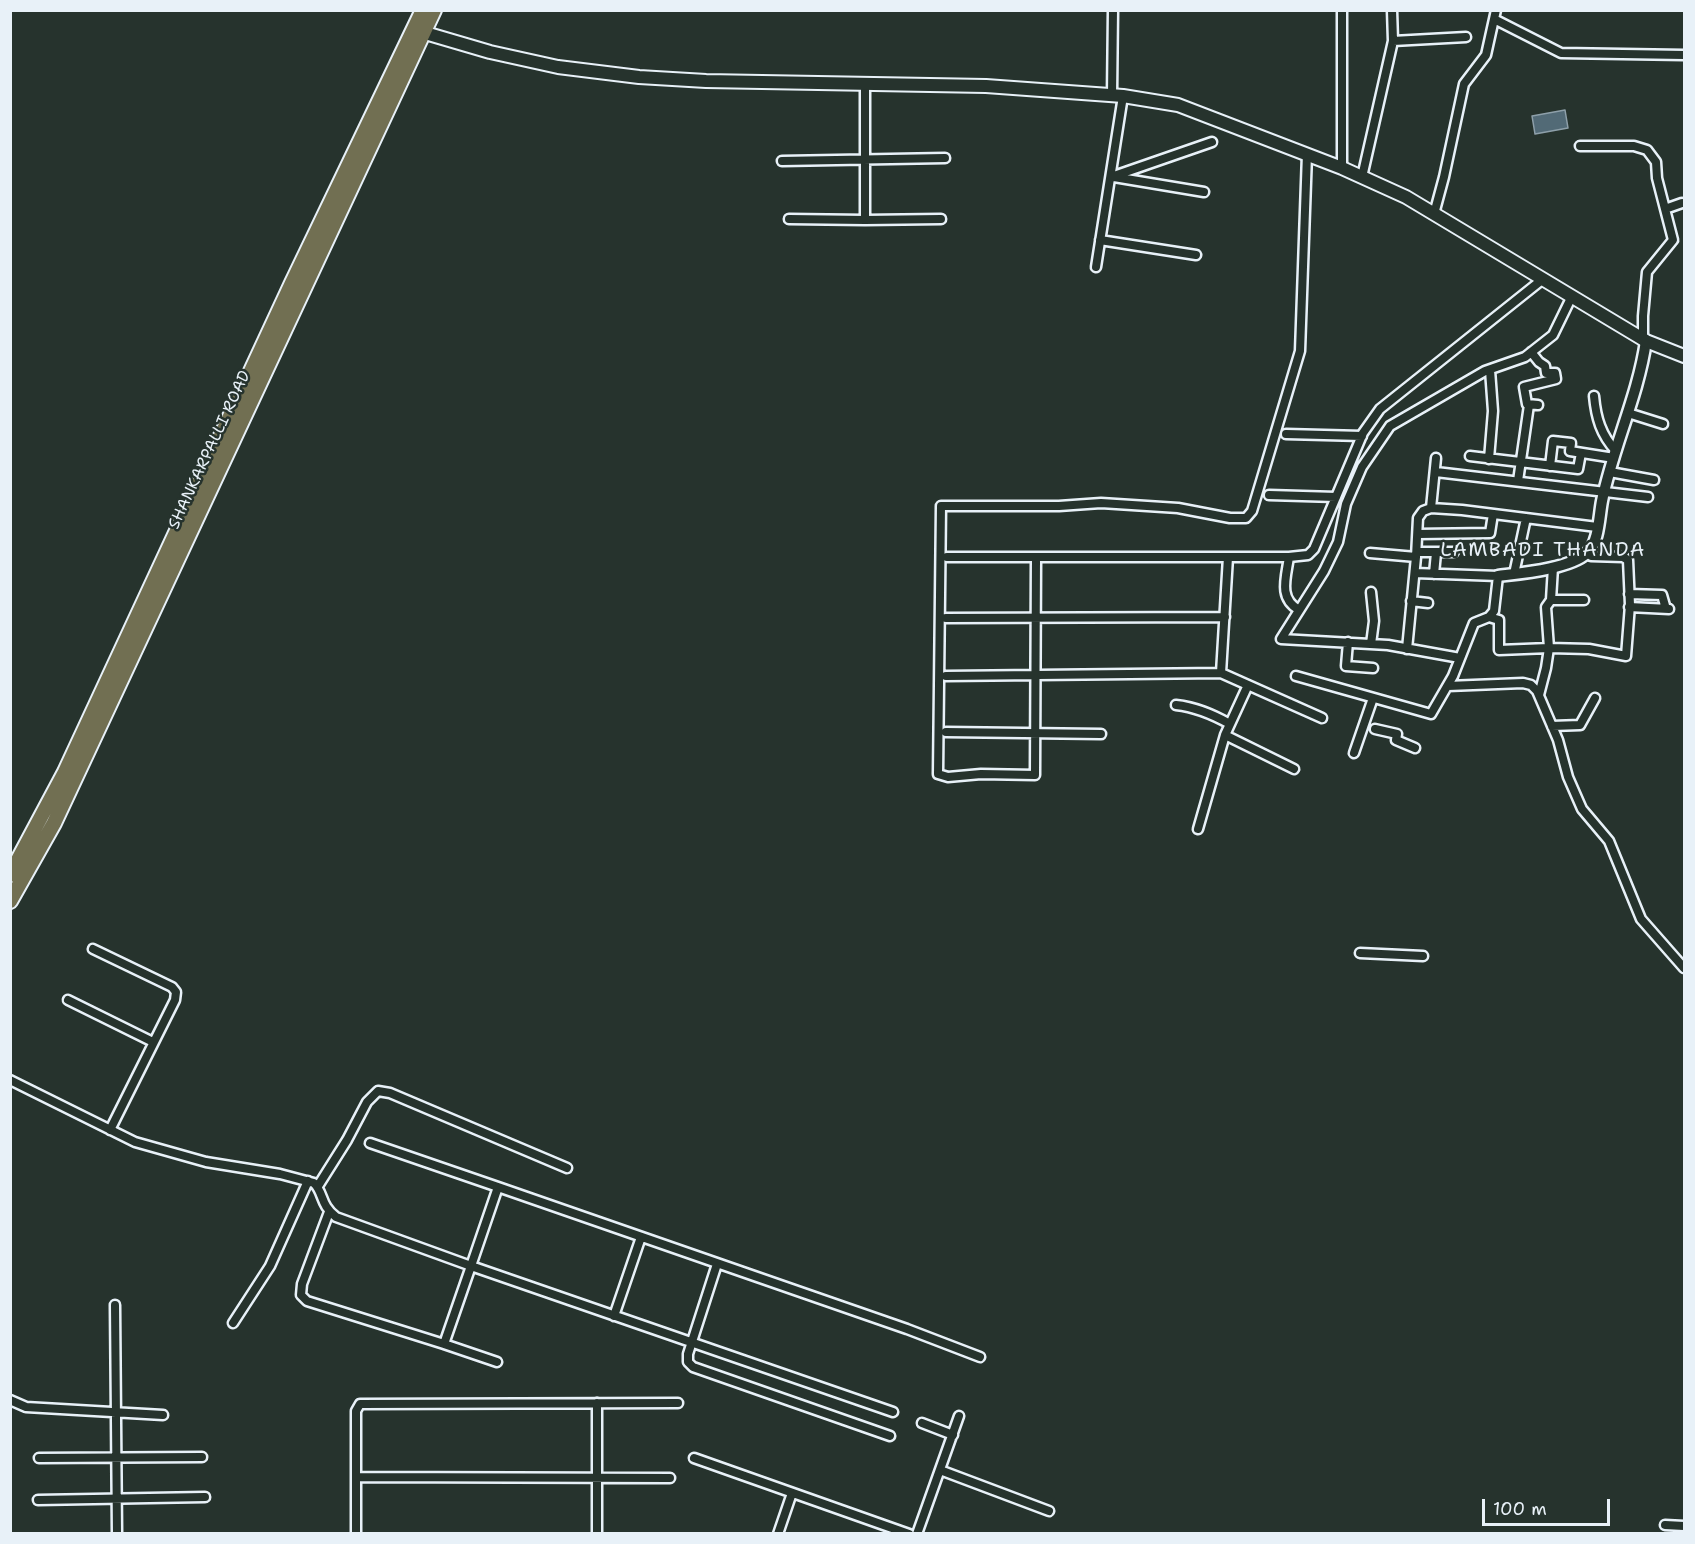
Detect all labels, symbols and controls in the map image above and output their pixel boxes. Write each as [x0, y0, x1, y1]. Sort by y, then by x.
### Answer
street label: SHANKARPALLI ROAD [165, 368, 255, 532]
district label: LAMBADI THANDA [1440, 539, 1646, 563]
scale bar [1485, 1487, 1612, 1525]
text: 100 m [1493, 1497, 1547, 1521]

